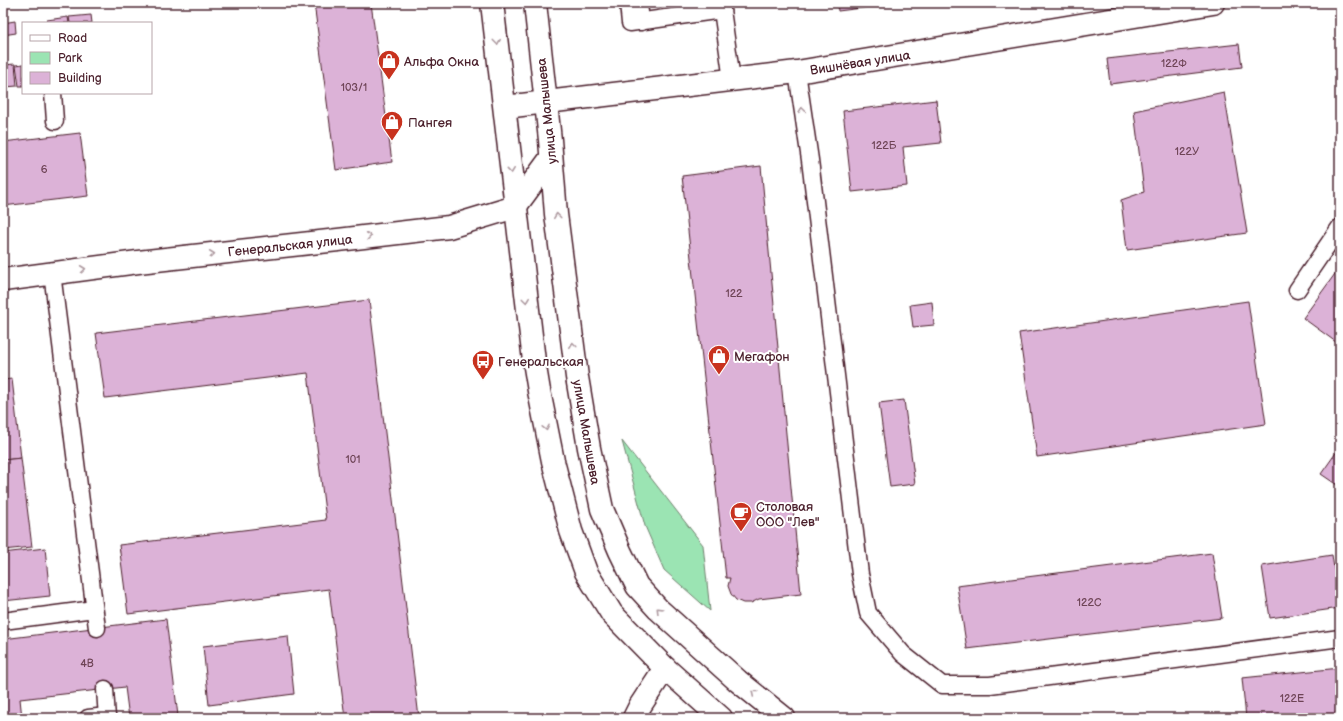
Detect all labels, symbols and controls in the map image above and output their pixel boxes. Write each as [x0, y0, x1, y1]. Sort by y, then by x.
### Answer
legend [22, 22, 152, 94]
text: Road [58, 31, 87, 46]
one-way arrow [493, 39, 502, 45]
street label: Вишнёвая улица [809, 47, 912, 79]
shop icon: Альфа Окна [376, 48, 402, 81]
text: Park [58, 51, 82, 66]
place label: Альфа Окна [403, 54, 479, 70]
street label: улица Малышева [533, 57, 561, 165]
house number: 122Ф [1161, 57, 1187, 70]
text: Building [58, 71, 102, 86]
house number: 103/1 [341, 81, 367, 94]
one-way arrow [798, 107, 807, 113]
shop icon: Пангея [379, 109, 405, 142]
place label: Пангея [408, 115, 452, 131]
house number: 122Б [872, 139, 897, 152]
house number: 122У [1175, 145, 1199, 158]
house number: 6 [41, 163, 48, 176]
one-way arrow [507, 168, 516, 174]
one-way arrow [552, 213, 561, 219]
street label: Генеральская улица [227, 231, 354, 261]
one-way arrow [366, 232, 372, 241]
one-way arrow [209, 250, 215, 259]
one-way arrow [80, 265, 86, 274]
house number: 122 [725, 287, 743, 300]
one-way arrow [521, 297, 530, 303]
one-way arrow [569, 342, 578, 348]
shop icon: Мегафон [706, 343, 732, 376]
bus stop icon: Генеральская [470, 348, 496, 381]
place label: Мегафон [734, 349, 790, 365]
place label: Генеральская [498, 354, 584, 370]
street label: улица Малышева [569, 378, 603, 486]
one-way arrow [542, 425, 550, 432]
house number: 101 [346, 453, 360, 466]
place label: Столовая ООО "Лев" [756, 499, 820, 530]
cafe icon: Столовая ООО "Лев" [728, 500, 754, 533]
house number: 122С [1077, 596, 1102, 609]
one-way arrow [656, 607, 664, 615]
house number: 4В [80, 657, 94, 670]
one-way arrow [752, 691, 759, 698]
house number: 122Е [1280, 692, 1304, 705]

